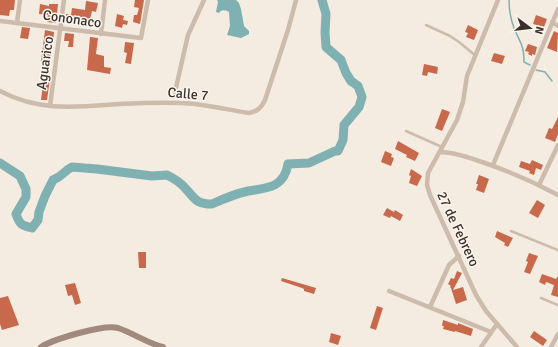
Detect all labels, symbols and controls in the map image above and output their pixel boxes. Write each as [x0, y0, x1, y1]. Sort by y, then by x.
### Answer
street label: Cononaco [42, 6, 102, 32]
north arrow [510, 8, 550, 48]
text: N [532, 25, 546, 36]
street label: Aguarico [33, 35, 57, 91]
street label: Calle 7 [167, 84, 209, 104]
street label: 27 de Febrero [433, 189, 483, 269]

